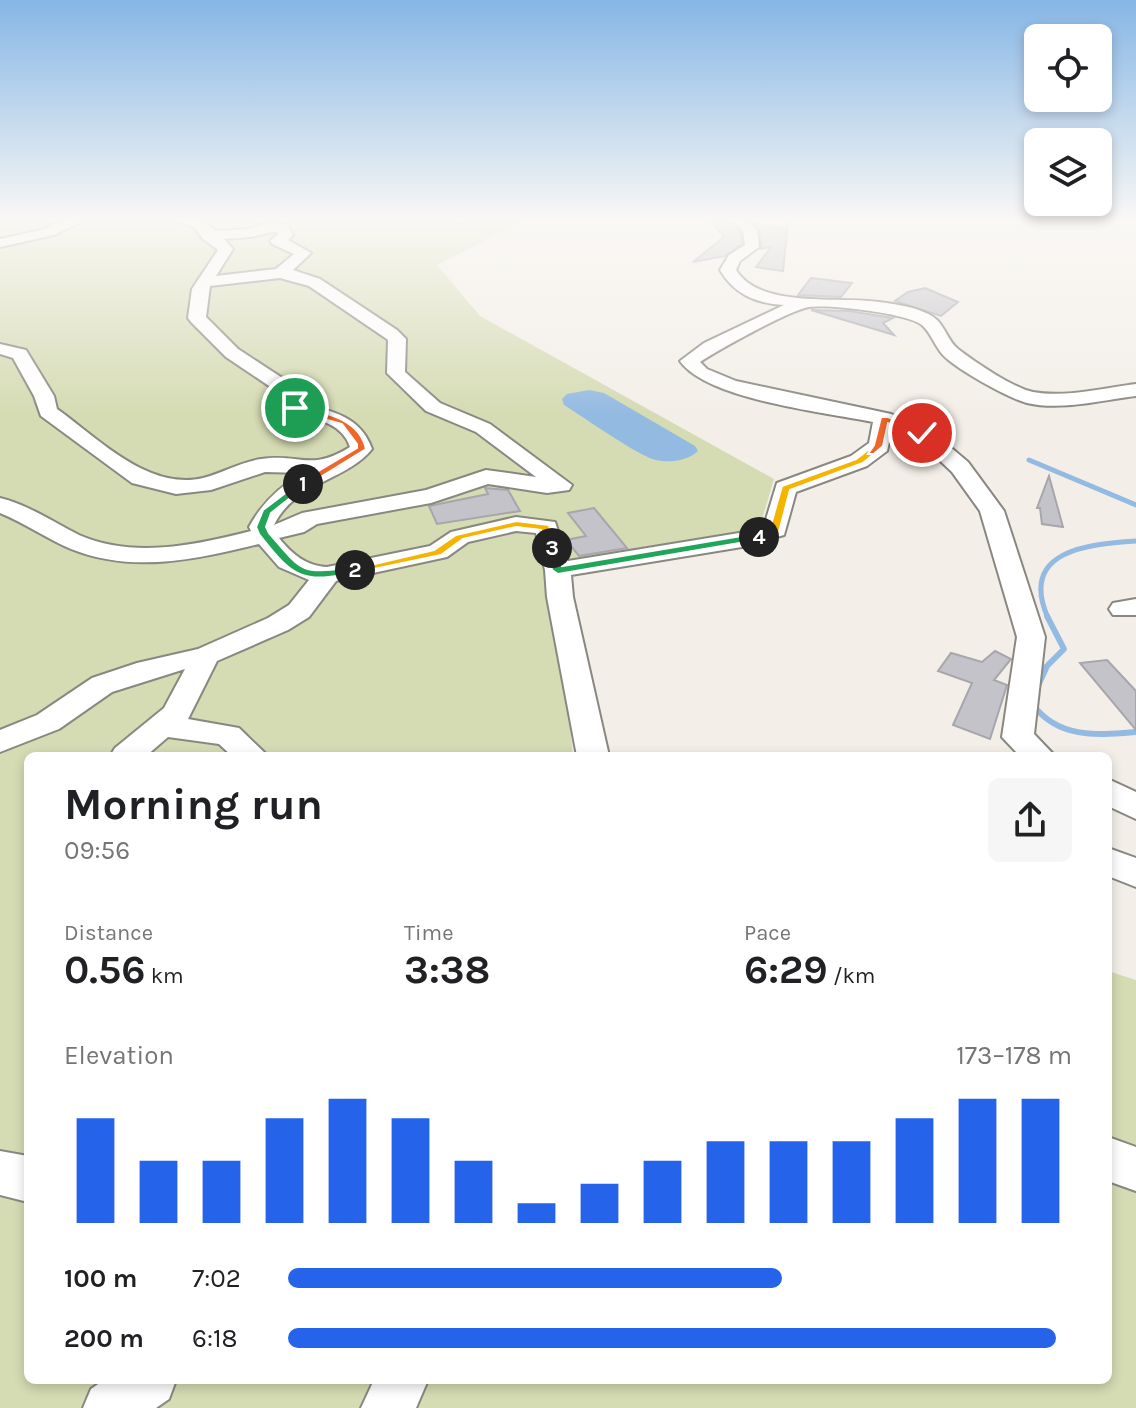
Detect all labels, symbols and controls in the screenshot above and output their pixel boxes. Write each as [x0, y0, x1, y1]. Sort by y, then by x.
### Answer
map controls [1024, 24, 1112, 216]
button: locate [1024, 24, 1112, 112]
button: layers [1024, 128, 1112, 216]
pin [261, 374, 329, 442]
icon: arrive [273, 386, 317, 430]
pin [888, 399, 956, 467]
icon: check [900, 411, 944, 455]
pin: 1 [283, 464, 323, 504]
text: 1 [299, 471, 307, 497]
pin: 4 [739, 517, 779, 557]
text: 4 [752, 524, 766, 550]
pin: 3 [532, 528, 572, 568]
text: 3 [545, 535, 559, 561]
pin: 2 [335, 550, 375, 590]
text: 2 [348, 557, 362, 583]
button: share [988, 778, 1072, 862]
text: Morning run [64, 779, 323, 830]
text: 09:56 [64, 835, 130, 866]
text: Distance [64, 920, 153, 946]
text: Time [404, 920, 453, 946]
text: Pace [744, 920, 791, 946]
text: 0.56 [64, 946, 145, 993]
text: 3:38 [404, 946, 490, 993]
text: 6:29 [744, 946, 828, 993]
text: km [145, 963, 184, 989]
text: /km [828, 963, 875, 989]
text: Elevation [64, 1040, 174, 1071]
text: 173–178 m [956, 1040, 1072, 1071]
text: 100 m [64, 1263, 137, 1294]
text: 7:02 [192, 1263, 241, 1294]
text: 200 m [64, 1323, 144, 1354]
text: 6:18 [192, 1323, 237, 1354]

